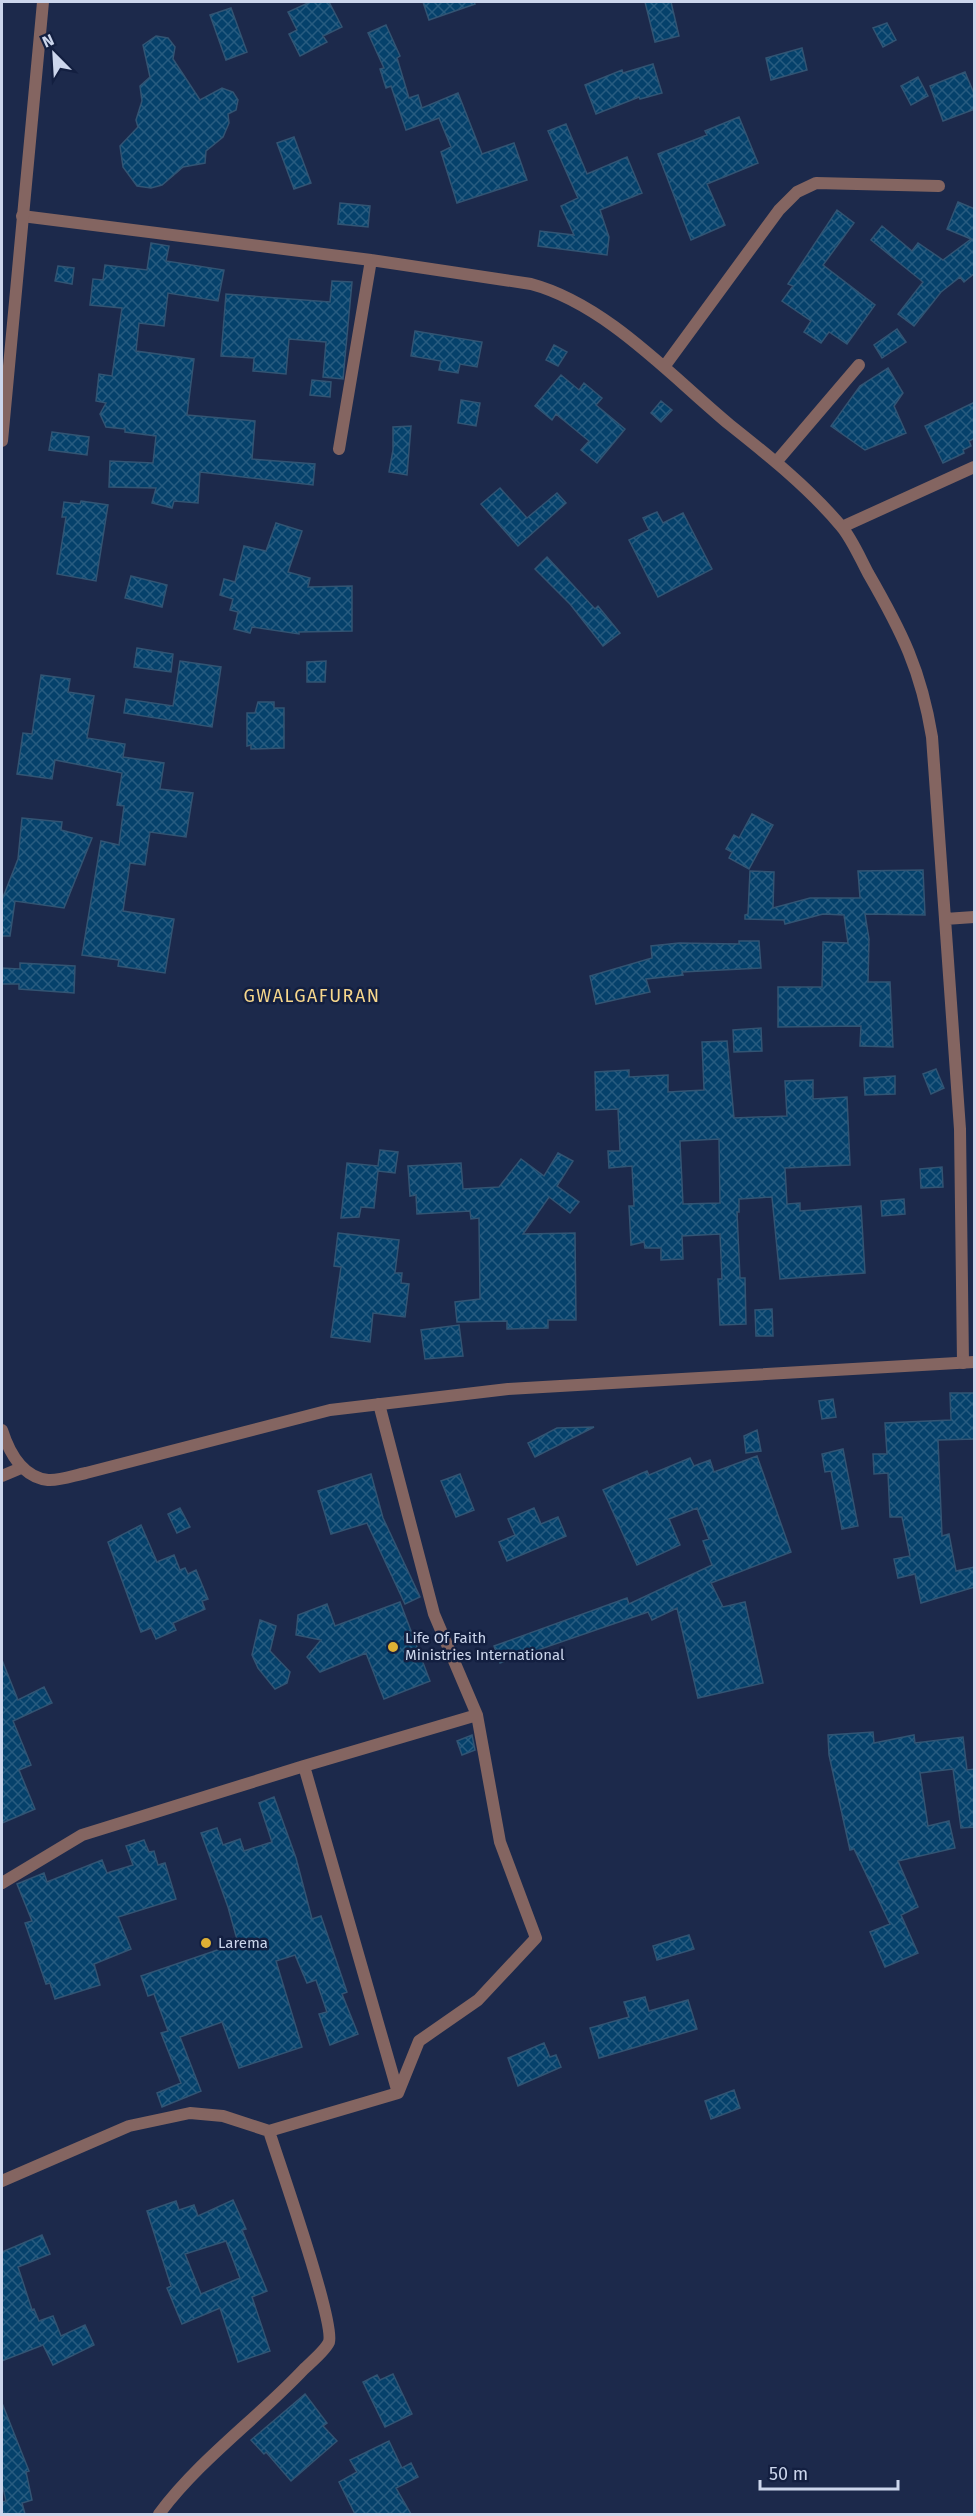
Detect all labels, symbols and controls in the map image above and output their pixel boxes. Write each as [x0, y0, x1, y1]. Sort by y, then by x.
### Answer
north arrow [24, 24, 84, 84]
text: N [39, 30, 57, 52]
district label: GWALGAFURAN [243, 985, 381, 1007]
place label: Life Of Faith Ministries International [405, 1629, 565, 1664]
marker: Life Of Faith Ministries International [386, 1640, 400, 1654]
place label: Larema [218, 1934, 268, 1952]
marker: Larema [199, 1936, 213, 1950]
scale bar [760, 2453, 898, 2491]
text: 50 m [769, 2463, 808, 2485]

